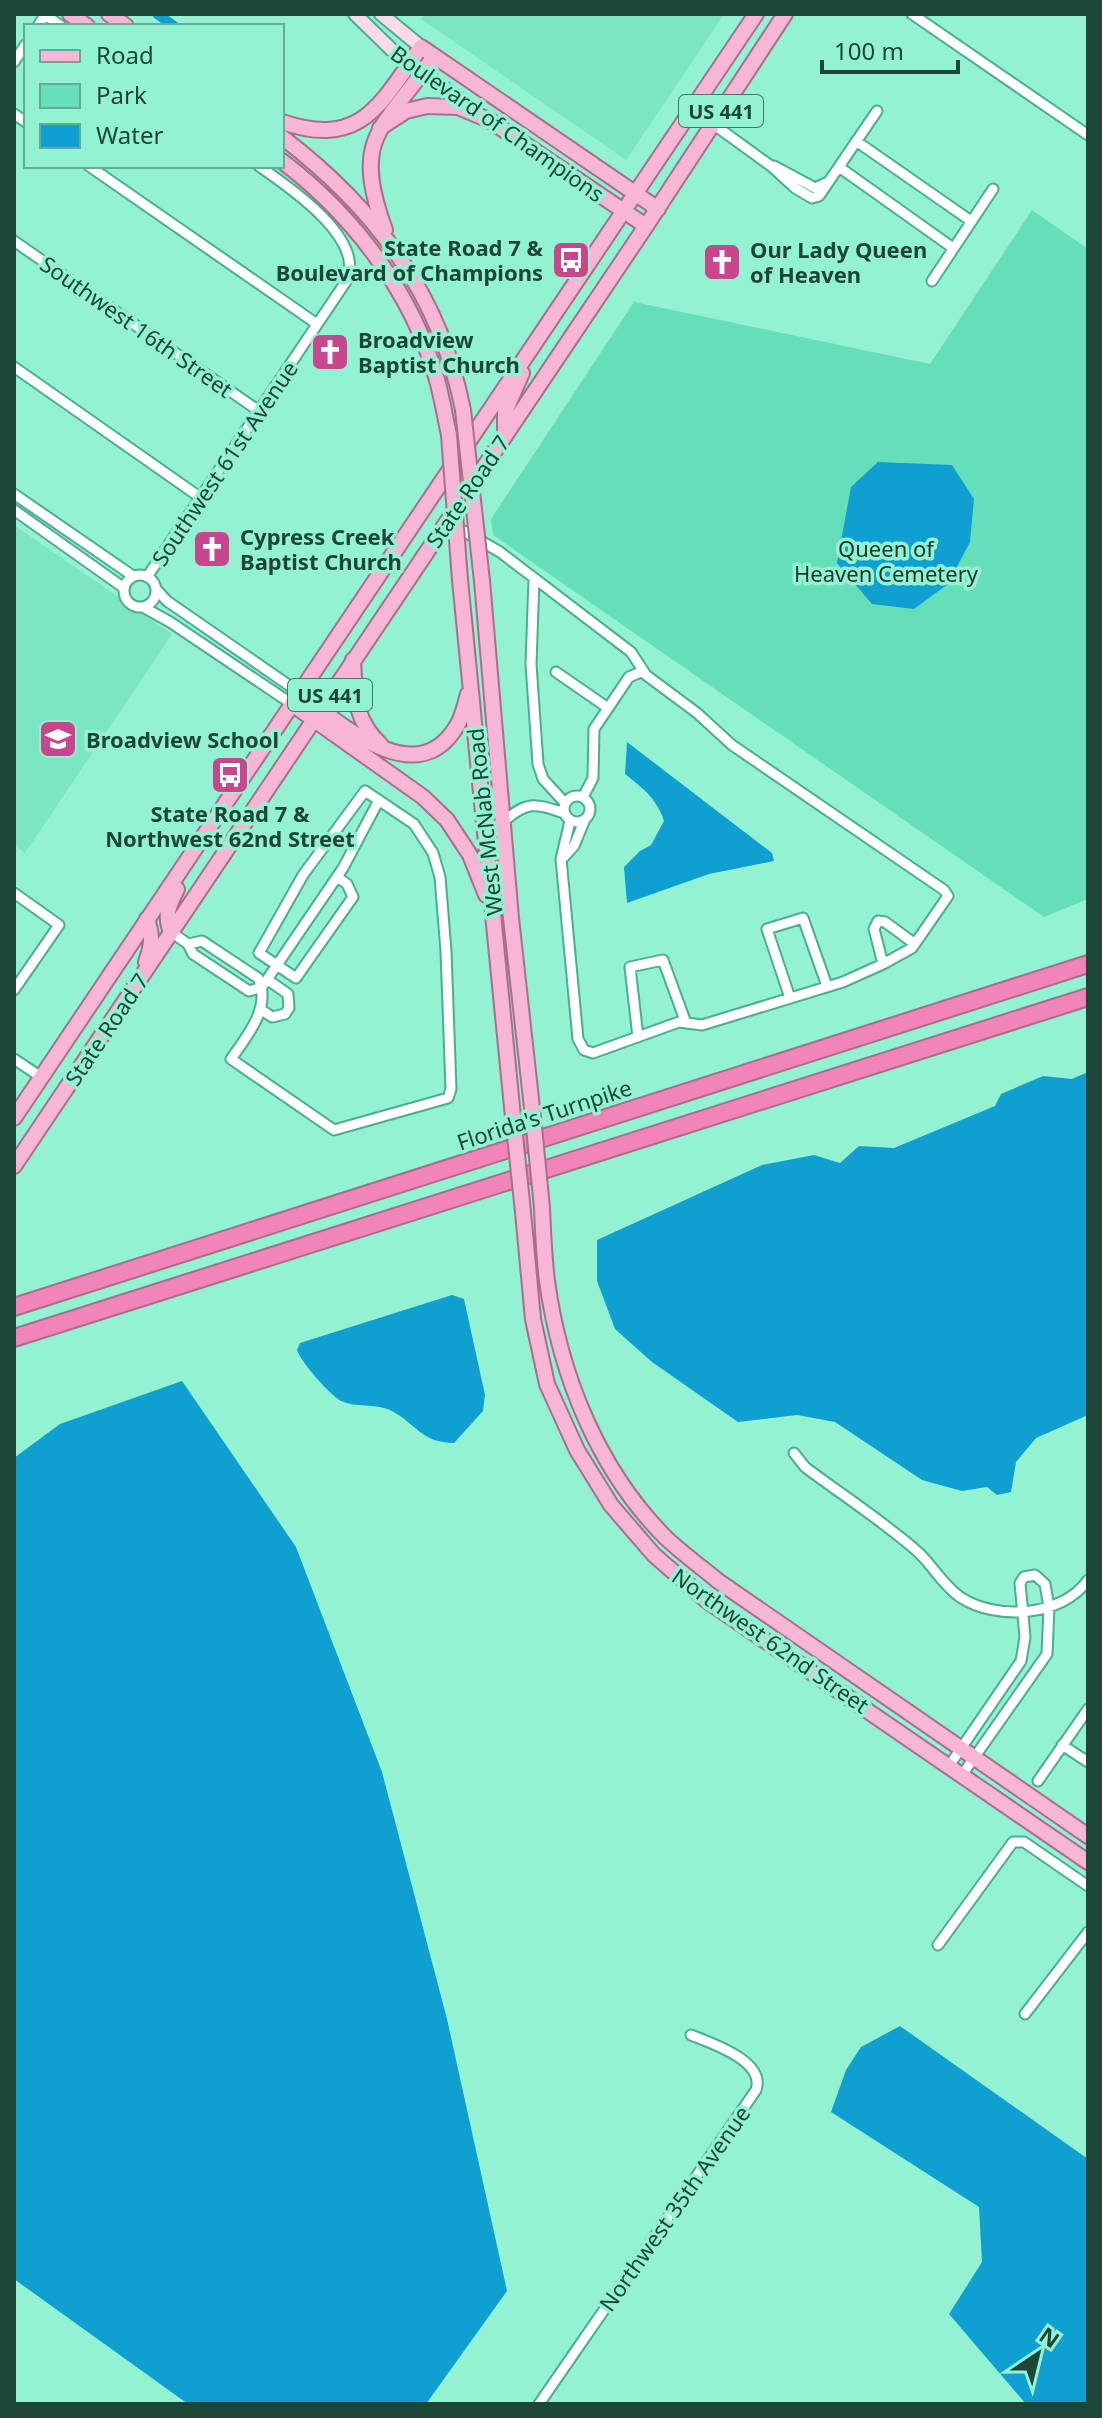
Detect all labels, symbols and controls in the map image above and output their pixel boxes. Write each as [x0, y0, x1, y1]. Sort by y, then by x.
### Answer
legend [24, 24, 284, 168]
scale bar [822, 24, 958, 74]
text: 100 m [834, 34, 904, 67]
text: Road [96, 38, 154, 71]
street label: Boulevard of Champions [385, 38, 611, 208]
text: Park [96, 78, 147, 111]
road number: US 441 [679, 95, 763, 127]
text: Water [96, 118, 164, 151]
place label: State Road 7 & Boulevard of Champions [276, 232, 543, 287]
place label: Our Lady Queen of Heaven [750, 234, 927, 289]
bus stop icon: State Road 7 & Boulevard of Champions [550, 239, 592, 281]
church icon: Our Lady Queen of Heaven [701, 241, 743, 283]
street label: Southwest 16th Street [35, 248, 239, 404]
place label: Broadview Baptist Church [358, 324, 520, 379]
church icon: Broadview Baptist Church [309, 331, 351, 373]
street label: Southwest 61st Avenue [144, 355, 304, 571]
street label: State Road 7 [418, 429, 516, 553]
place label: Cypress Creek Baptist Church [240, 521, 402, 576]
church icon: Cypress Creek Baptist Church [191, 528, 233, 570]
park label: Queen of Heaven Cemetery [794, 533, 979, 588]
road number: US 441 [288, 679, 372, 711]
school or university icon: Broadview School [37, 718, 79, 760]
place label: Broadview School [86, 724, 279, 754]
street label: West McNab Road [459, 727, 509, 917]
bus stop icon: State Road 7 & Northwest 62nd Street [209, 754, 251, 796]
place label: State Road 7 & Northwest 62nd Street [105, 798, 355, 853]
street label: State Road 7 [57, 967, 155, 1091]
street label: Florida's Turnpike [453, 1072, 635, 1156]
street label: Northwest 62nd Street [667, 1561, 875, 1719]
street label: Northwest 35th Avenue [592, 2099, 756, 2317]
north arrow [998, 2314, 1078, 2394]
text: N [1034, 2319, 1066, 2354]

